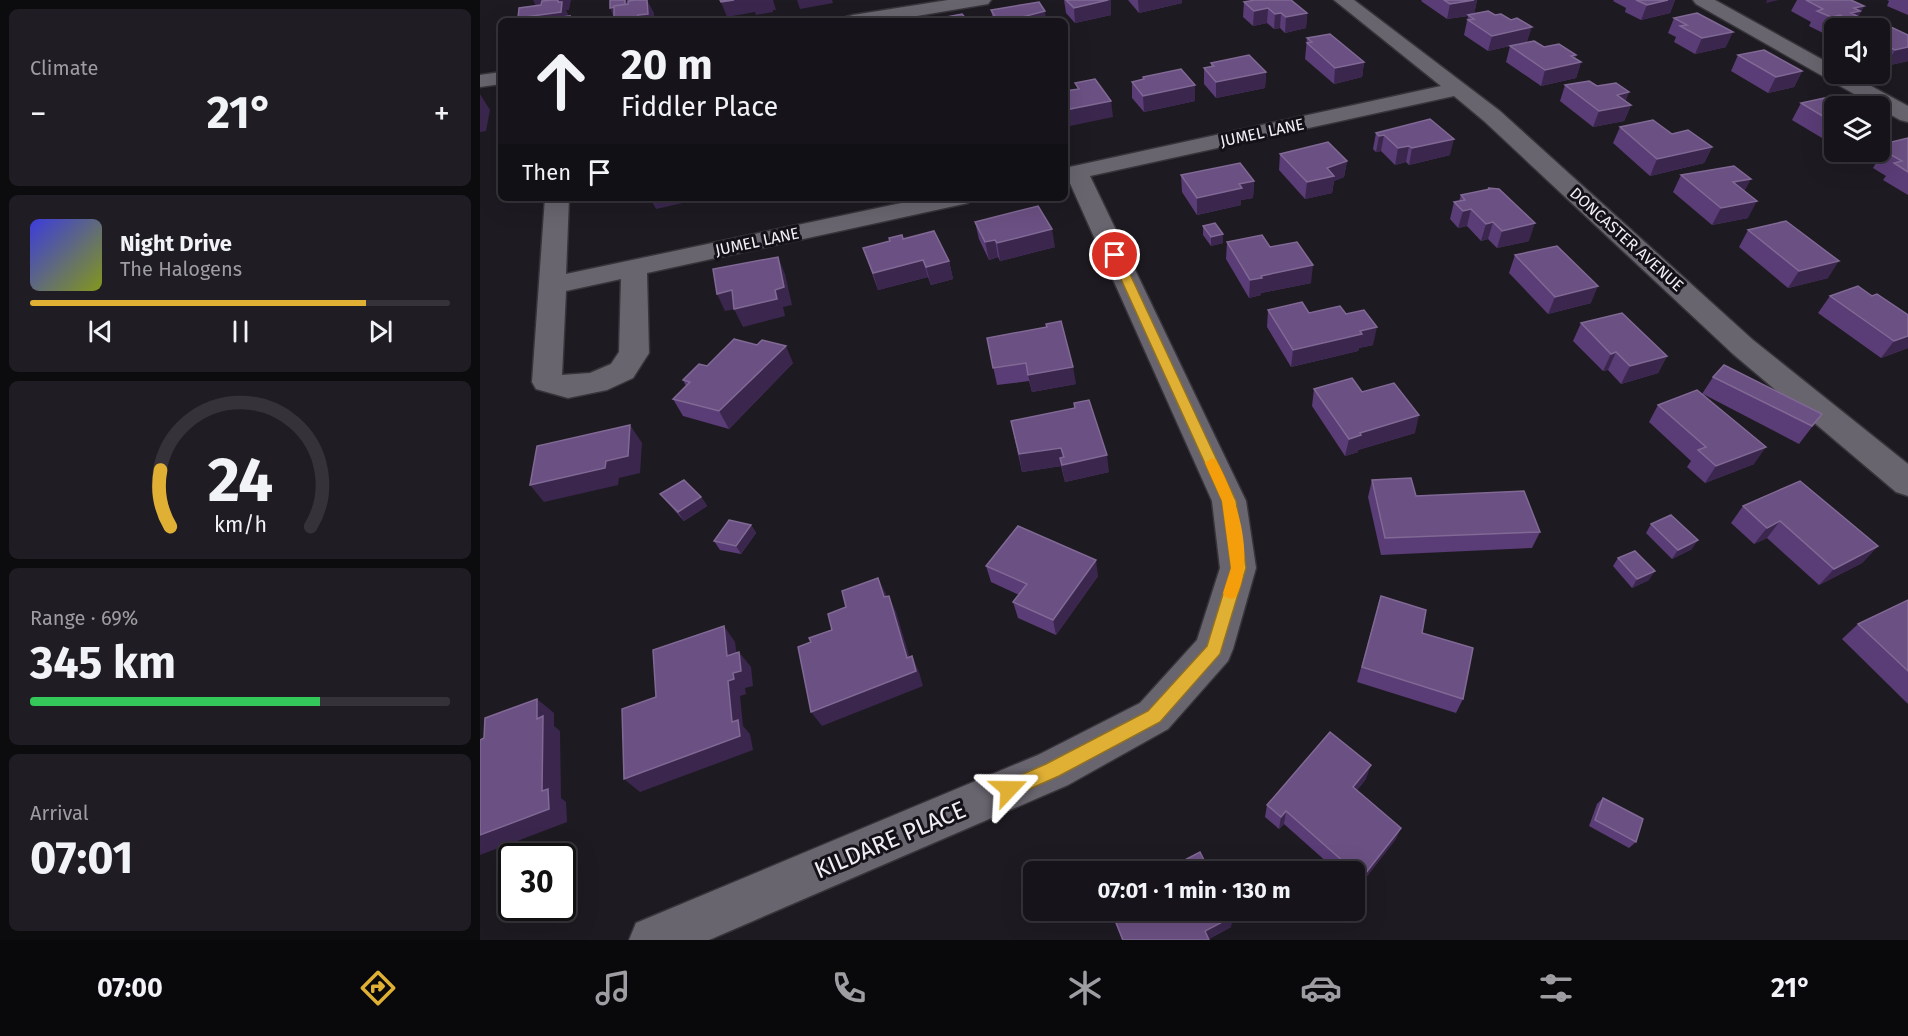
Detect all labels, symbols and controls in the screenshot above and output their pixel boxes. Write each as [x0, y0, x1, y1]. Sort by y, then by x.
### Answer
map controls [1824, 18, 1890, 162]
button: sound [1824, 18, 1890, 84]
text: 20 m [621, 40, 713, 90]
icon: ahead [522, 42, 600, 120]
text: Climate [30, 56, 98, 80]
text: 21° [207, 86, 273, 140]
text: Fiddler Place [621, 91, 778, 123]
text: − [30, 94, 47, 134]
text: + [434, 94, 450, 134]
button: layers [1824, 96, 1890, 162]
street label: JUMEL LANE [1218, 114, 1306, 151]
icon: arrive [583, 156, 616, 189]
text: Then [522, 159, 571, 186]
street label: DONCASTER AVENUE [1566, 183, 1687, 295]
street label: JUMEL LANE [713, 223, 801, 260]
pin [1089, 229, 1140, 280]
text: Night Drive [120, 230, 232, 257]
icon: arrive [1098, 238, 1131, 271]
text: The Halogens [120, 257, 242, 281]
icon: previous [84, 315, 117, 348]
icon: pause [224, 315, 257, 348]
icon: next [364, 315, 397, 348]
text: 24 [207, 443, 273, 518]
text: km/h [213, 512, 267, 538]
text: Range · 69% [30, 606, 138, 630]
text: 345 km [30, 636, 176, 690]
position arrow [977, 757, 1041, 821]
street label: KILDARE PLACE [810, 796, 970, 884]
text: Arrival [30, 801, 89, 825]
text: 07:01 [30, 831, 134, 885]
speed limit sign: 30 [498, 843, 576, 921]
text: 07:01 · 1 min · 130 m [1097, 877, 1291, 904]
icon: directions [357, 967, 399, 1009]
icon: music [592, 967, 634, 1009]
icon: phone [828, 967, 870, 1009]
icon: climate [1064, 967, 1106, 1009]
icon: car [1300, 967, 1342, 1009]
icon: filters [1535, 967, 1577, 1009]
text: 07:00 [97, 972, 163, 1004]
text: 21° [1771, 972, 1811, 1004]

